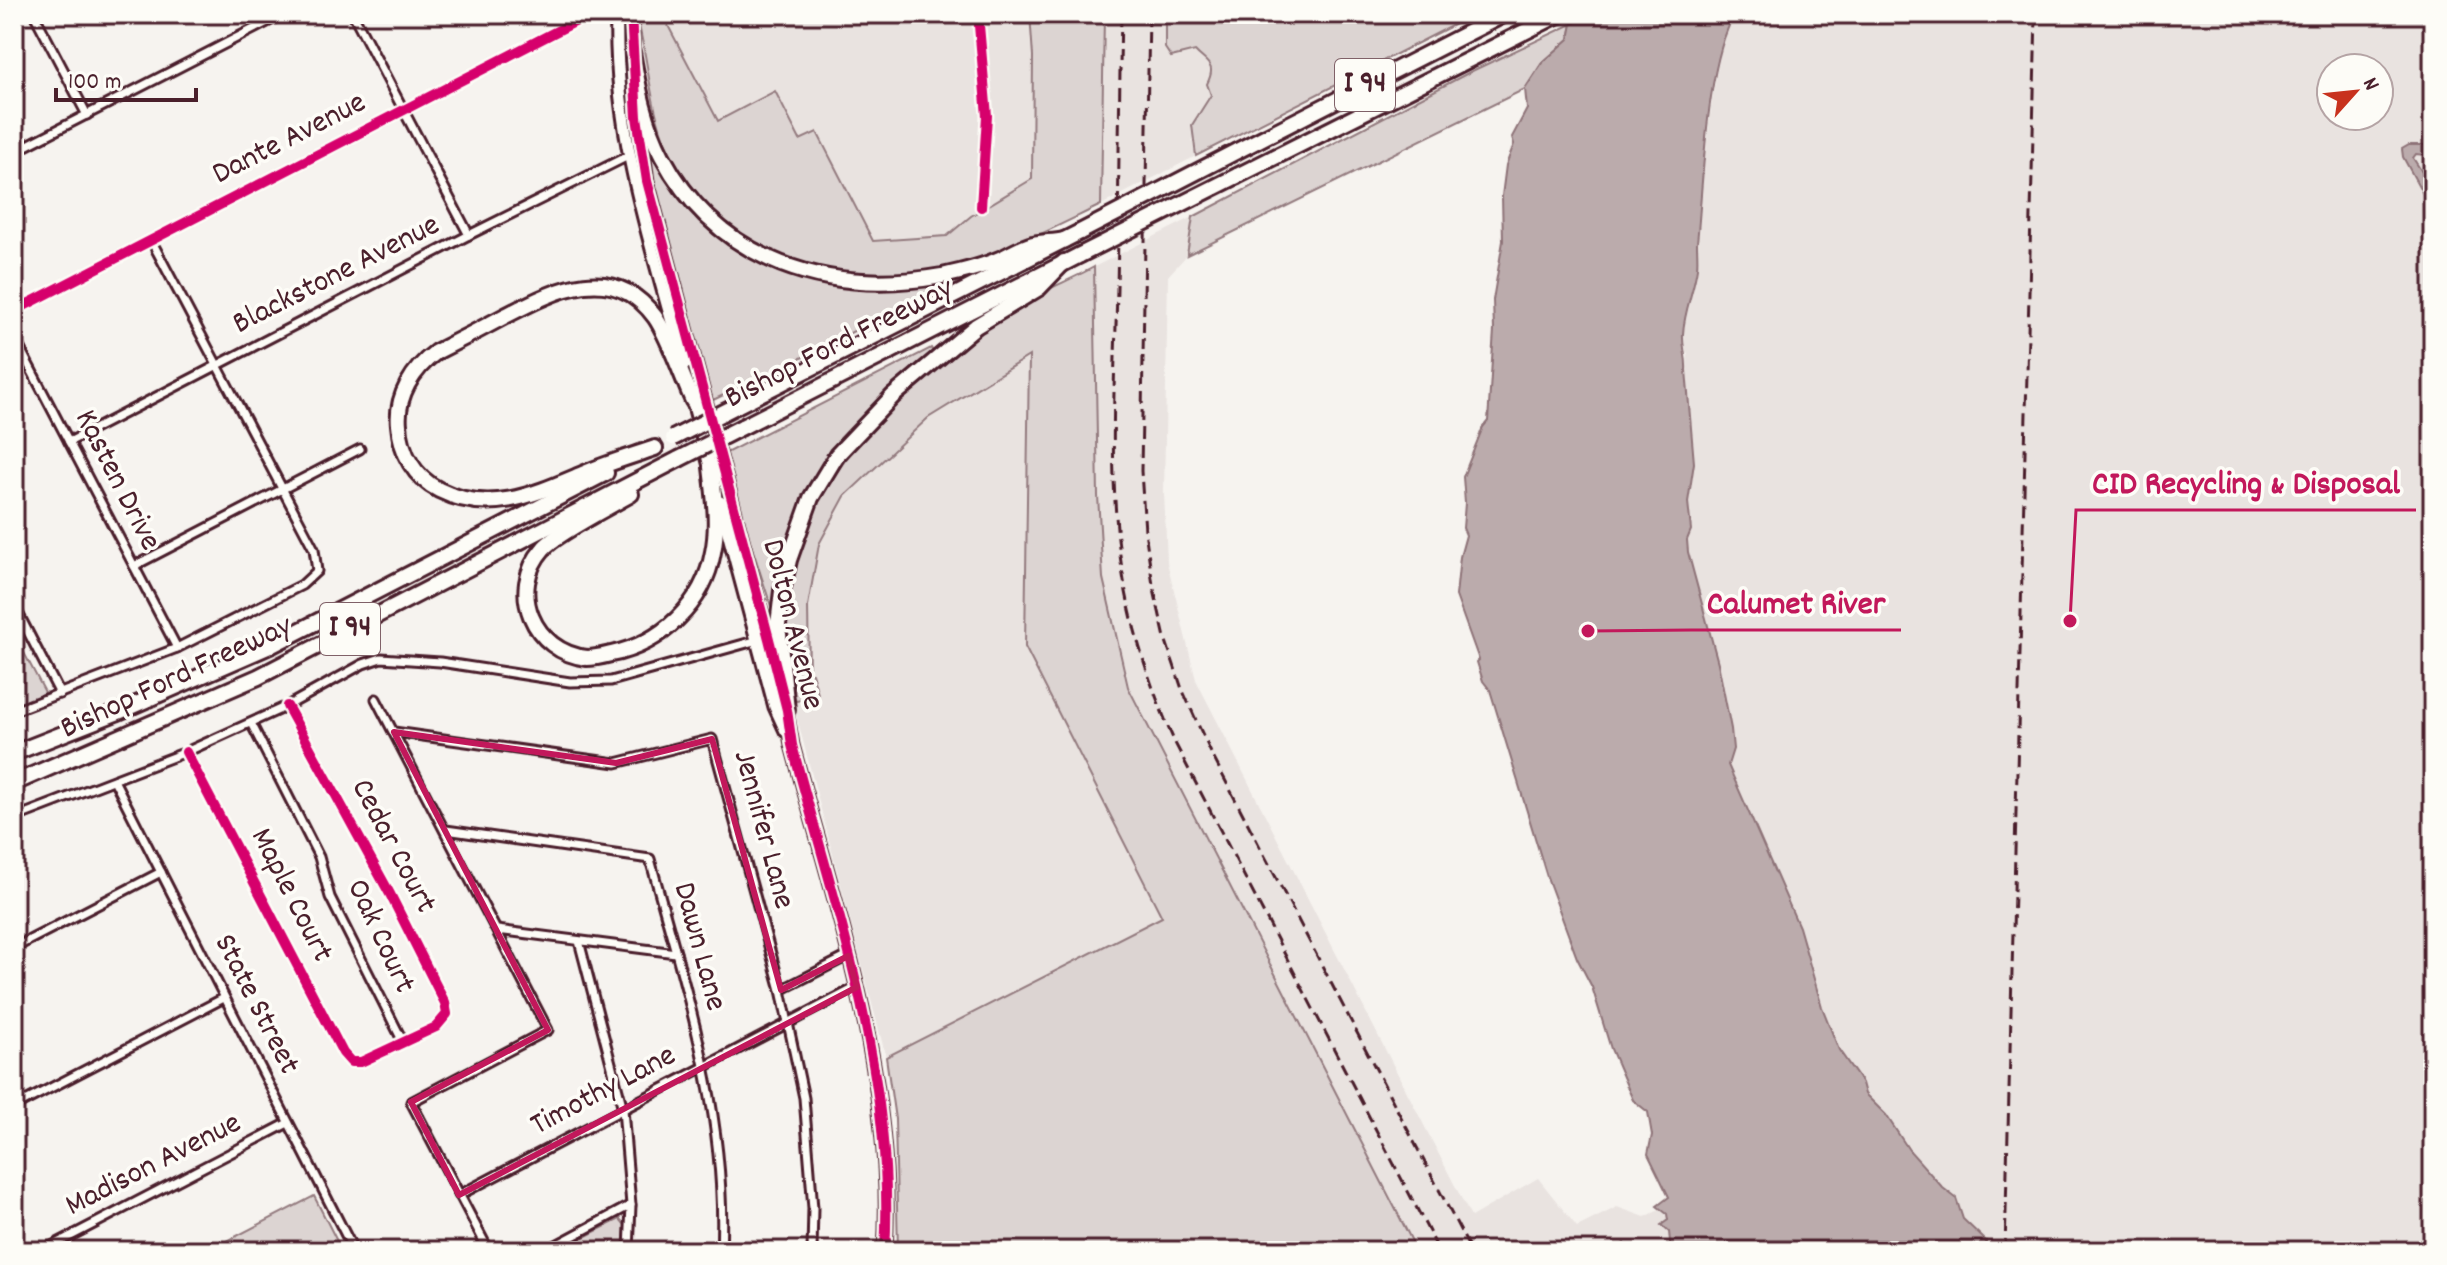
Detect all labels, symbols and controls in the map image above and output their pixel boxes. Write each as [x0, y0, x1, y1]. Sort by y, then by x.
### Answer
scale bar [56, 52, 196, 102]
north arrow [2315, 52, 2395, 132]
road number: I 94 [1335, 59, 1395, 111]
text: 100 m [68, 66, 121, 100]
text: N [2353, 73, 2386, 97]
street label: Dante Avenue [205, 82, 375, 198]
street label: Blackstone Avenue [225, 204, 449, 348]
street label: Bishop Ford Freeway [718, 267, 963, 422]
street label: Kasten Drive [61, 402, 171, 560]
callout: CID Recycling & Disposal [2076, 452, 2416, 510]
text: CID Recycling & Disposal [2092, 462, 2401, 511]
street label: Dolton Avenue [748, 535, 834, 715]
callout: Calumet River [1691, 572, 1901, 630]
text: Calumet River [1707, 582, 1886, 631]
road number: I 94 [320, 603, 380, 655]
street label: Bishop Ford Freeway [54, 605, 301, 753]
street label: Jennifer Lane [719, 745, 805, 915]
street label: Cedar Court [337, 771, 447, 923]
street label: Maple Court [237, 821, 344, 971]
street label: Oak Court [333, 872, 426, 1002]
street label: Dawn Lane [659, 878, 737, 1016]
street label: State Street [200, 927, 310, 1083]
street label: Timothy Lane [523, 1034, 685, 1150]
street label: Madison Avenue [58, 1102, 250, 1230]

